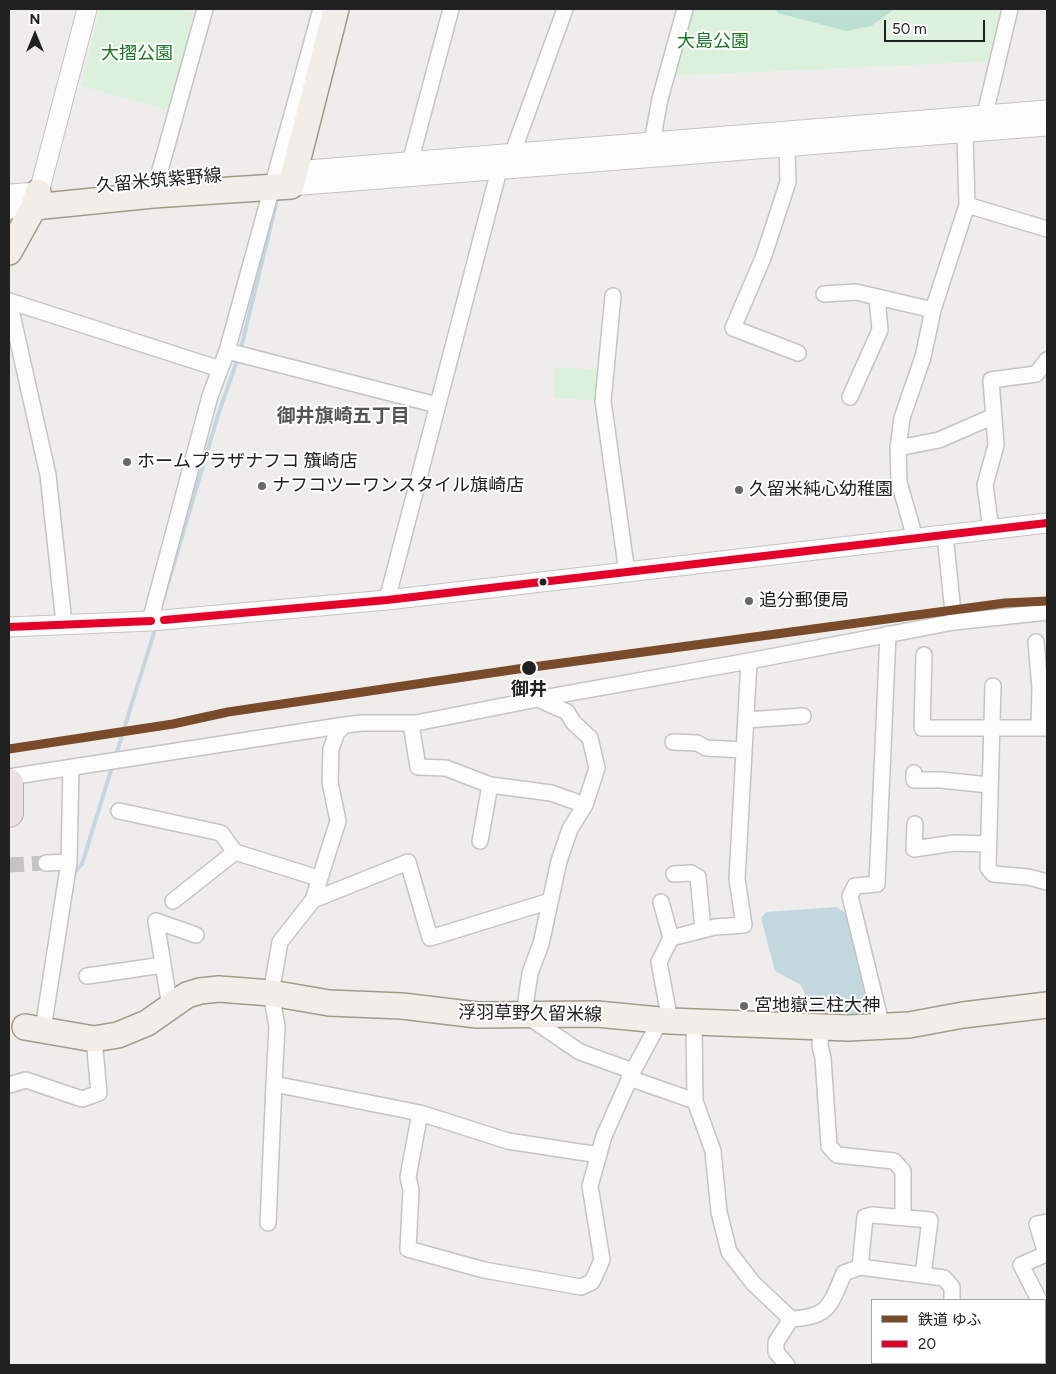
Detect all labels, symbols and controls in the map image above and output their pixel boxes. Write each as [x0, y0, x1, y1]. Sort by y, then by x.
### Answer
north arrow [10, 10, 60, 60]
scale bar [886, 10, 987, 42]
text: N [30, 11, 40, 28]
text: 50 m [892, 20, 927, 38]
park label: 大島公園 [677, 31, 749, 53]
park label: 大摺公園 [101, 43, 173, 65]
street label: 久留米筑紫野線 [95, 165, 223, 197]
district label: 御井旗崎五丁目 [277, 405, 409, 427]
place label: ホームプラザナフコ 籏崎店 [137, 451, 357, 473]
marker: ホームプラザナフコ 籏崎店 [121, 456, 133, 468]
place label: ナフコツーワンスタイル旗崎店 [272, 475, 524, 497]
place label: 久留米純心幼稚園 [749, 479, 893, 501]
marker: ナフコツーワンスタイル旗崎店 [256, 480, 268, 492]
marker: 久留米純心幼稚園 [733, 484, 745, 496]
unlabelled marker [538, 577, 548, 587]
place label: 追分郵便局 [759, 590, 849, 612]
marker: 追分郵便局 [743, 595, 755, 607]
marker: 御井 [520, 659, 538, 677]
place label: 御井 [511, 679, 547, 701]
place label: 宮地嶽三柱大神 [754, 995, 880, 1017]
marker: 宮地嶽三柱大神 [738, 1000, 750, 1012]
street label: 浮羽草野久留米線 [458, 1002, 602, 1026]
legend [871, 1299, 1046, 1364]
text: 鉄道 ゆふ [918, 1311, 981, 1329]
text: 20 [918, 1335, 936, 1353]

